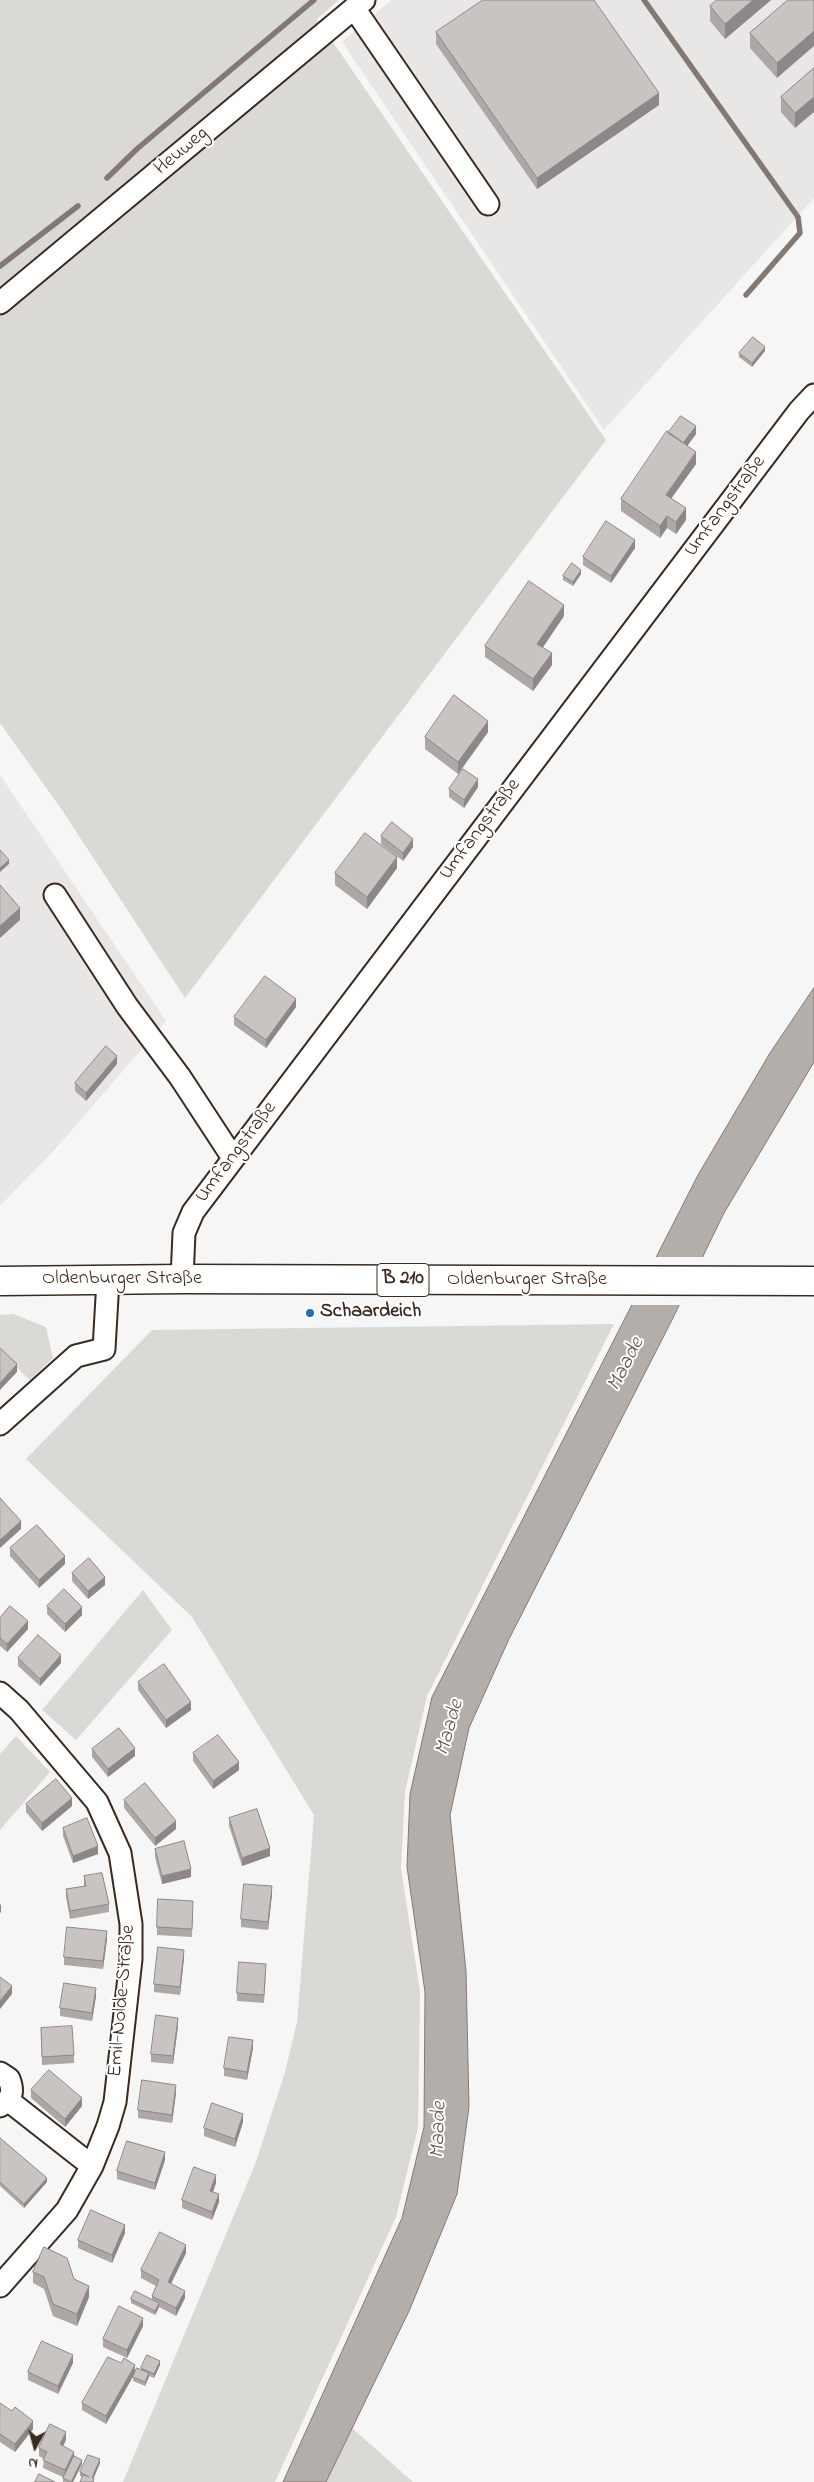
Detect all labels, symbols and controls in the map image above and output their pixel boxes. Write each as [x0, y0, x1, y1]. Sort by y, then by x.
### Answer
street label: Heuweg [150, 123, 214, 181]
street label: Umfangstraße [680, 452, 772, 562]
street label: Umfangstraße [435, 775, 527, 885]
street label: Umfangstraße [191, 1098, 283, 1208]
road number: B 210 [377, 1264, 429, 1296]
street label: Oldenburger Straße [42, 1268, 202, 1292]
street label: Oldenburger Straße [447, 1269, 607, 1293]
place label: Schaardeich [320, 1301, 421, 1325]
marker: Schaardeich [304, 1307, 316, 1319]
water label: Maade [603, 1334, 651, 1396]
water label: Maade [431, 1697, 471, 1759]
street label: Emil-Nolde-Straße [104, 1924, 142, 2078]
water label: Maade [426, 2101, 454, 2159]
north arrow [10, 2422, 60, 2472]
text: N [27, 2451, 39, 2473]

